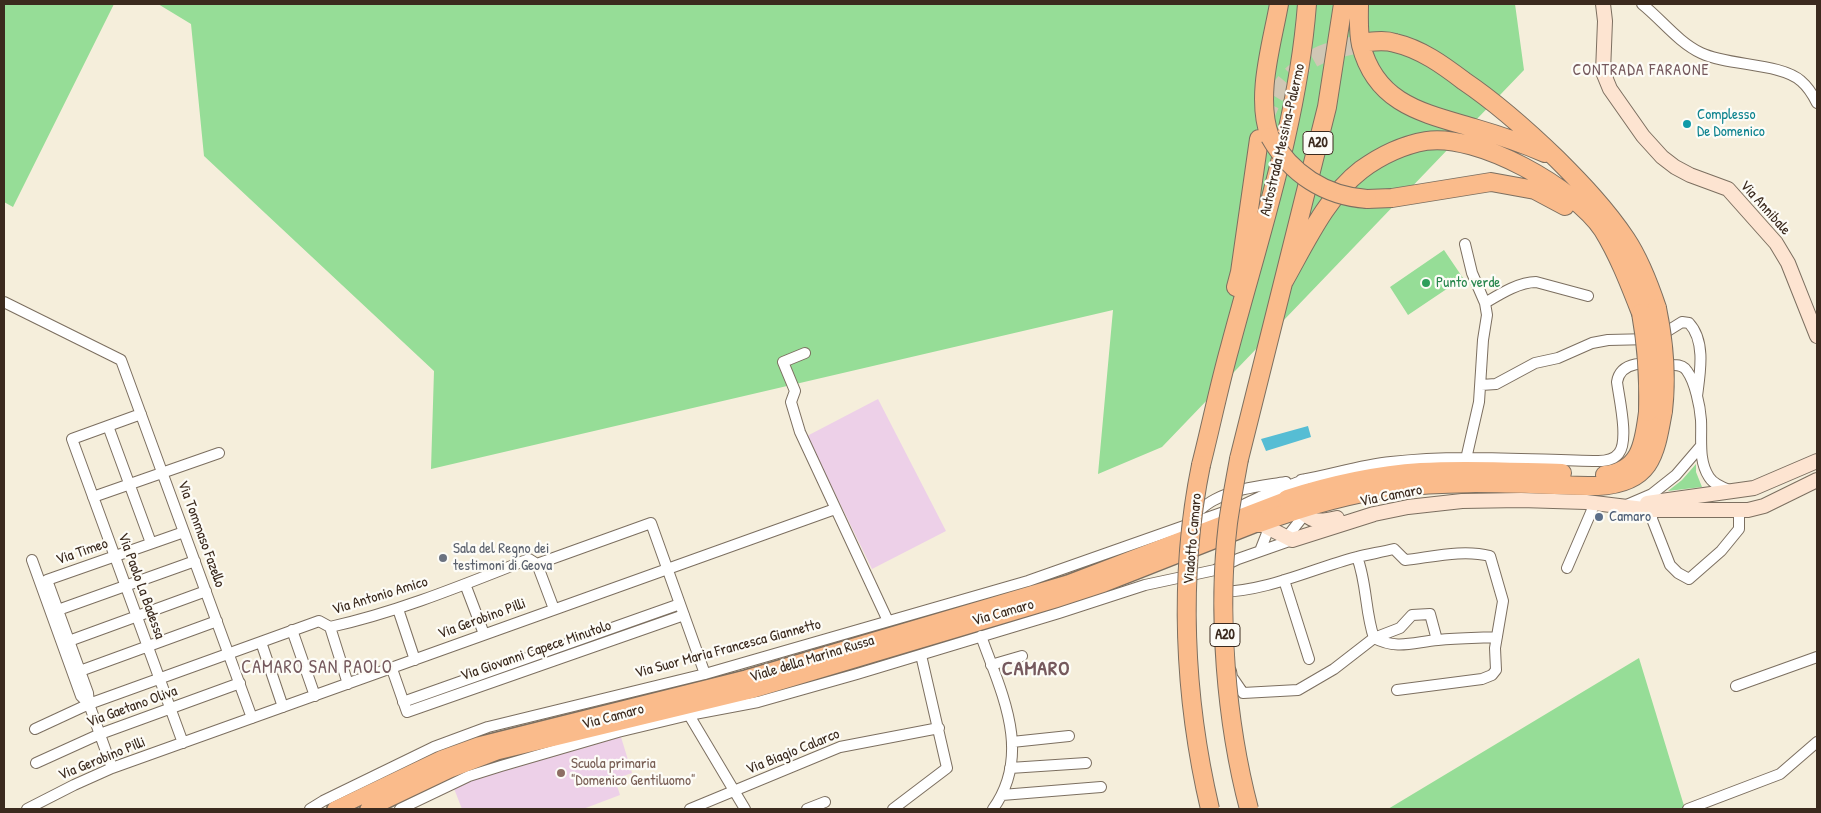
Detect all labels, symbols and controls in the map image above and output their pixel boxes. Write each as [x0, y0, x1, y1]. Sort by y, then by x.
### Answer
district label: CONTRADA FARAONE [1570, 61, 1712, 81]
street label: Autostrada Messina-Palermo [1257, 62, 1309, 218]
place label: Complesso De Domenico [1697, 106, 1765, 141]
marker: Complesso De Domenico [1681, 118, 1693, 130]
road number: A20 [1303, 132, 1333, 154]
street label: Via Annibale [1736, 177, 1794, 239]
place label: Punto verde [1436, 274, 1500, 292]
marker: Punto verde [1420, 277, 1432, 289]
street label: Via Tommaso Fazello [173, 478, 229, 590]
street label: Via Camaro [1358, 481, 1424, 511]
street label: Viadotto Camaro [1180, 493, 1206, 585]
place label: Camaro [1609, 508, 1651, 526]
marker: Camaro [1593, 511, 1605, 523]
street label: Via Paolo La Badessa [113, 531, 169, 641]
street label: Via Timeo [54, 535, 110, 569]
place label: Sala del Regno dei testimoni di Geova [453, 540, 552, 575]
marker: Sala del Regno dei testimoni di Geova [437, 552, 449, 564]
street label: Via Antonio Amico [330, 573, 430, 619]
street label: Via Gerobino Pilli [436, 595, 528, 643]
street label: Via Camaro [970, 596, 1036, 630]
street label: Via Suor Maria Francesca Giannetto [633, 616, 823, 682]
street label: Via Giovanni Capece Minutolo [458, 617, 614, 685]
road number: A20 [1210, 624, 1240, 646]
street label: Viale della Marina Russa [748, 632, 876, 686]
district label: CAMARO SAN PAOLO [239, 657, 395, 679]
district label: CAMARO [1001, 658, 1071, 682]
street label: Via Gaetano Oliva [84, 682, 180, 732]
street label: Via Camaro [580, 700, 646, 734]
street label: Via Biagio Calarco [744, 725, 842, 779]
street label: Via Gerobino Pilli [56, 733, 148, 785]
place label: Scuola primaria "Domenico Gentiluomo" [571, 755, 696, 790]
marker: Scuola primaria "Domenico Gentiluomo" [555, 767, 567, 779]

